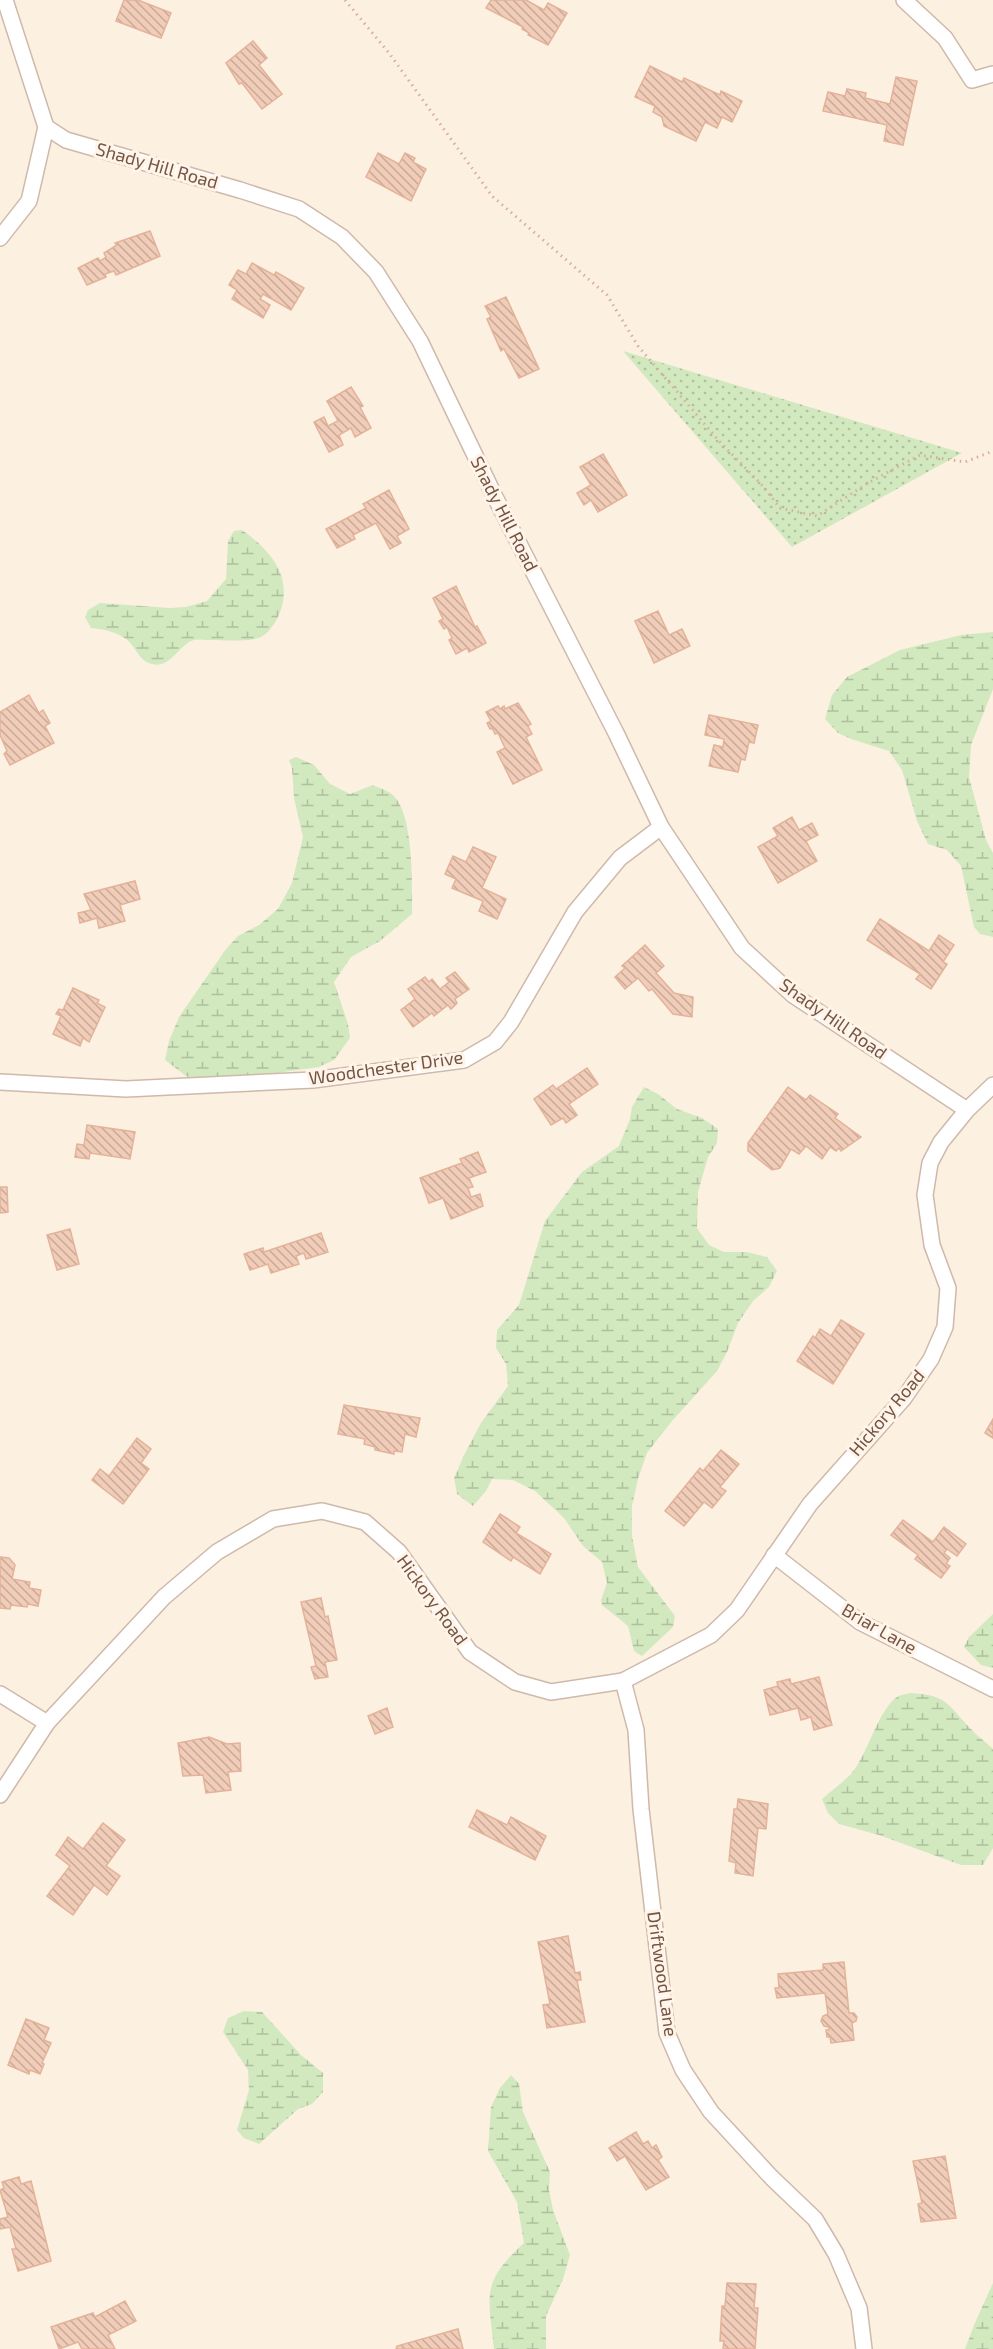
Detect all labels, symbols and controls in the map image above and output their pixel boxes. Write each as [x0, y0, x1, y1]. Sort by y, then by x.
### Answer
street label: Shady Hill Road [94, 137, 221, 193]
street label: Shady Hill Road [466, 452, 543, 575]
street label: Shady Hill Road [776, 973, 892, 1063]
street label: Woodchester Drive [307, 1045, 464, 1089]
street label: Hickory Road [844, 1365, 929, 1460]
street label: Hickory Road [393, 1550, 473, 1649]
street label: Briar Lane [838, 1598, 921, 1658]
street label: Driftwood Lane [643, 1910, 683, 2038]

